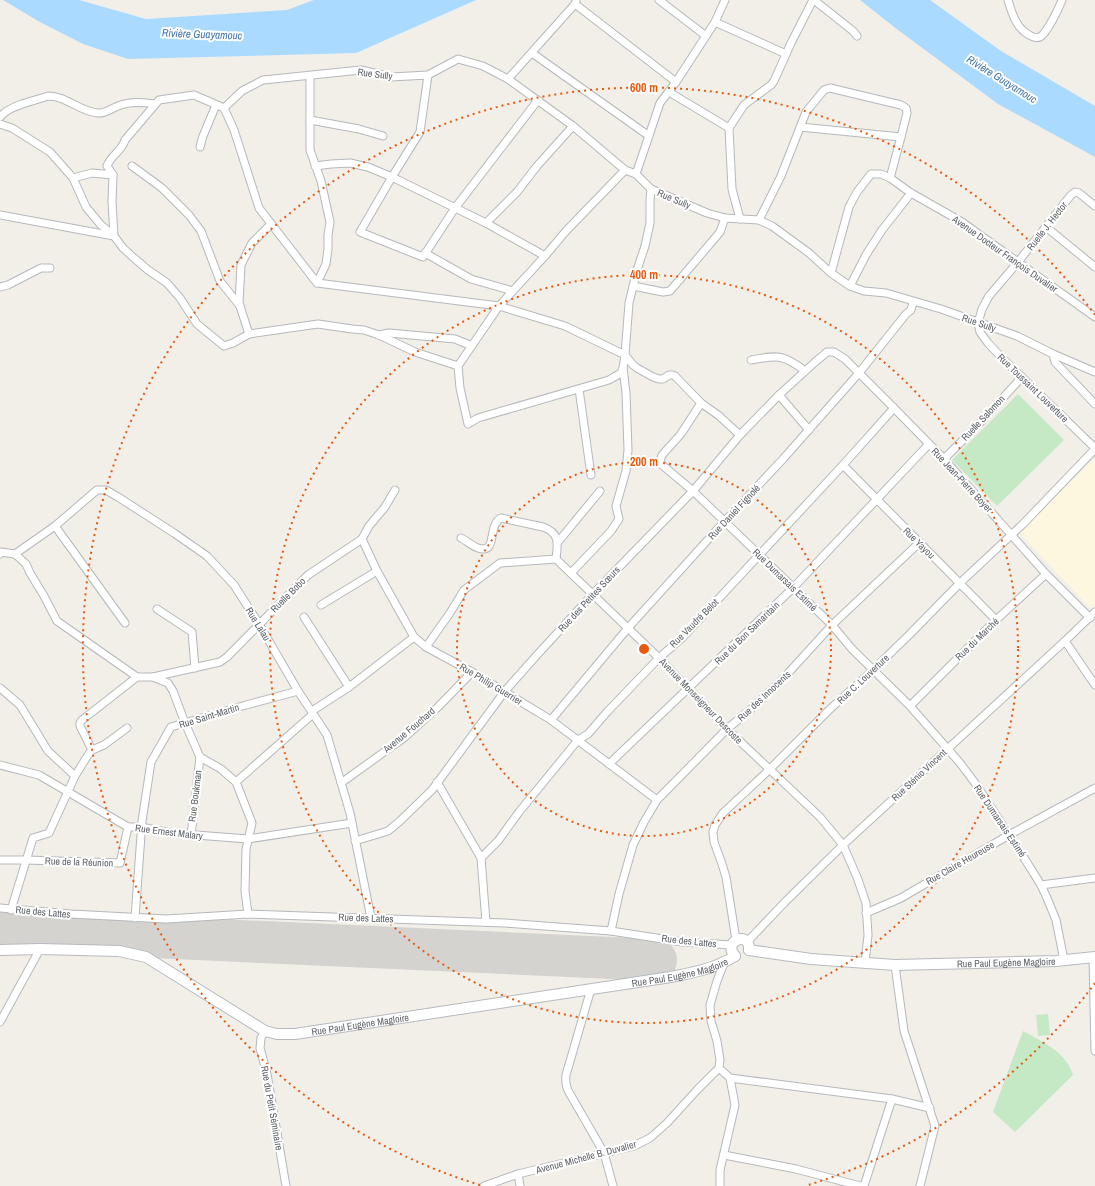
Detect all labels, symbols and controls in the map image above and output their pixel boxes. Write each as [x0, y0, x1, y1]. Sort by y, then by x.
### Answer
water label: Rivière Guayamouc [162, 26, 243, 42]
water label: Rivière Guayamouc [964, 52, 1040, 106]
street label: Rue Sully [357, 65, 394, 83]
text: 600 m [630, 80, 658, 96]
street label: Rue Sully [655, 186, 694, 212]
street label: Ruelle J. Hector [1024, 199, 1070, 253]
street label: Avenue Docteur François Duvalier [949, 212, 1060, 296]
text: 400 m [630, 267, 658, 283]
street label: Rue Sully [960, 311, 999, 335]
street label: Rue Toussaint Louverture [995, 351, 1072, 426]
street label: Ruelle Salomon [959, 392, 1007, 444]
street label: Rue Jean-Pierre Boyer [929, 445, 996, 515]
text: 200 m [630, 454, 658, 470]
street label: Rue Daniel Fignolé [705, 481, 763, 542]
street label: Rue Yayou [900, 524, 938, 562]
street label: Rue Dumarsais Estimé [750, 546, 820, 614]
street label: Rue des Petites Sœurs [555, 563, 623, 635]
street label: Ruelle Bobo [268, 574, 309, 615]
street label: Rue Vaudré Belot [667, 595, 722, 650]
street label: Rue du Bon Samaritain [712, 599, 782, 667]
street label: Rue Lalau [243, 605, 273, 643]
street label: Rue du Marché [952, 615, 1002, 663]
centre of rings [637, 642, 651, 656]
street label: Rue C. Louverture [834, 651, 892, 707]
street label: Avenue Monseigneur Descoste [656, 655, 746, 747]
street label: Rue Philip Guerrier [457, 660, 525, 708]
street label: Rue des Innocents [735, 668, 793, 724]
street label: Rue Saint-Martin [177, 701, 241, 731]
street label: Avenue Fouchard [379, 704, 438, 756]
street label: Rue Sténio Vincent [889, 746, 950, 804]
street label: Rue Boukman [185, 769, 205, 823]
street label: Rue Dumarsais Estimé [971, 782, 1029, 860]
street label: Rue Ernest Malary [135, 821, 204, 843]
street label: Rue Claire Heureuse [923, 838, 997, 888]
street label: Rue de la Réunion [45, 854, 113, 870]
street label: Rue des Lattes [15, 903, 71, 921]
street label: Rue des Lattes [338, 911, 394, 925]
street label: Rue des Lattes [661, 932, 717, 950]
street label: Rue Paul Eugène Magloire [631, 954, 730, 989]
street label: Rue Paul Eugène Magloire [957, 955, 1056, 970]
street label: Rue Paul Eugène Magloire [310, 1010, 410, 1038]
street label: Rue du Petit Séminaire [258, 1065, 286, 1152]
street label: Avenue Michelle B. Duvalier [533, 1137, 638, 1177]

